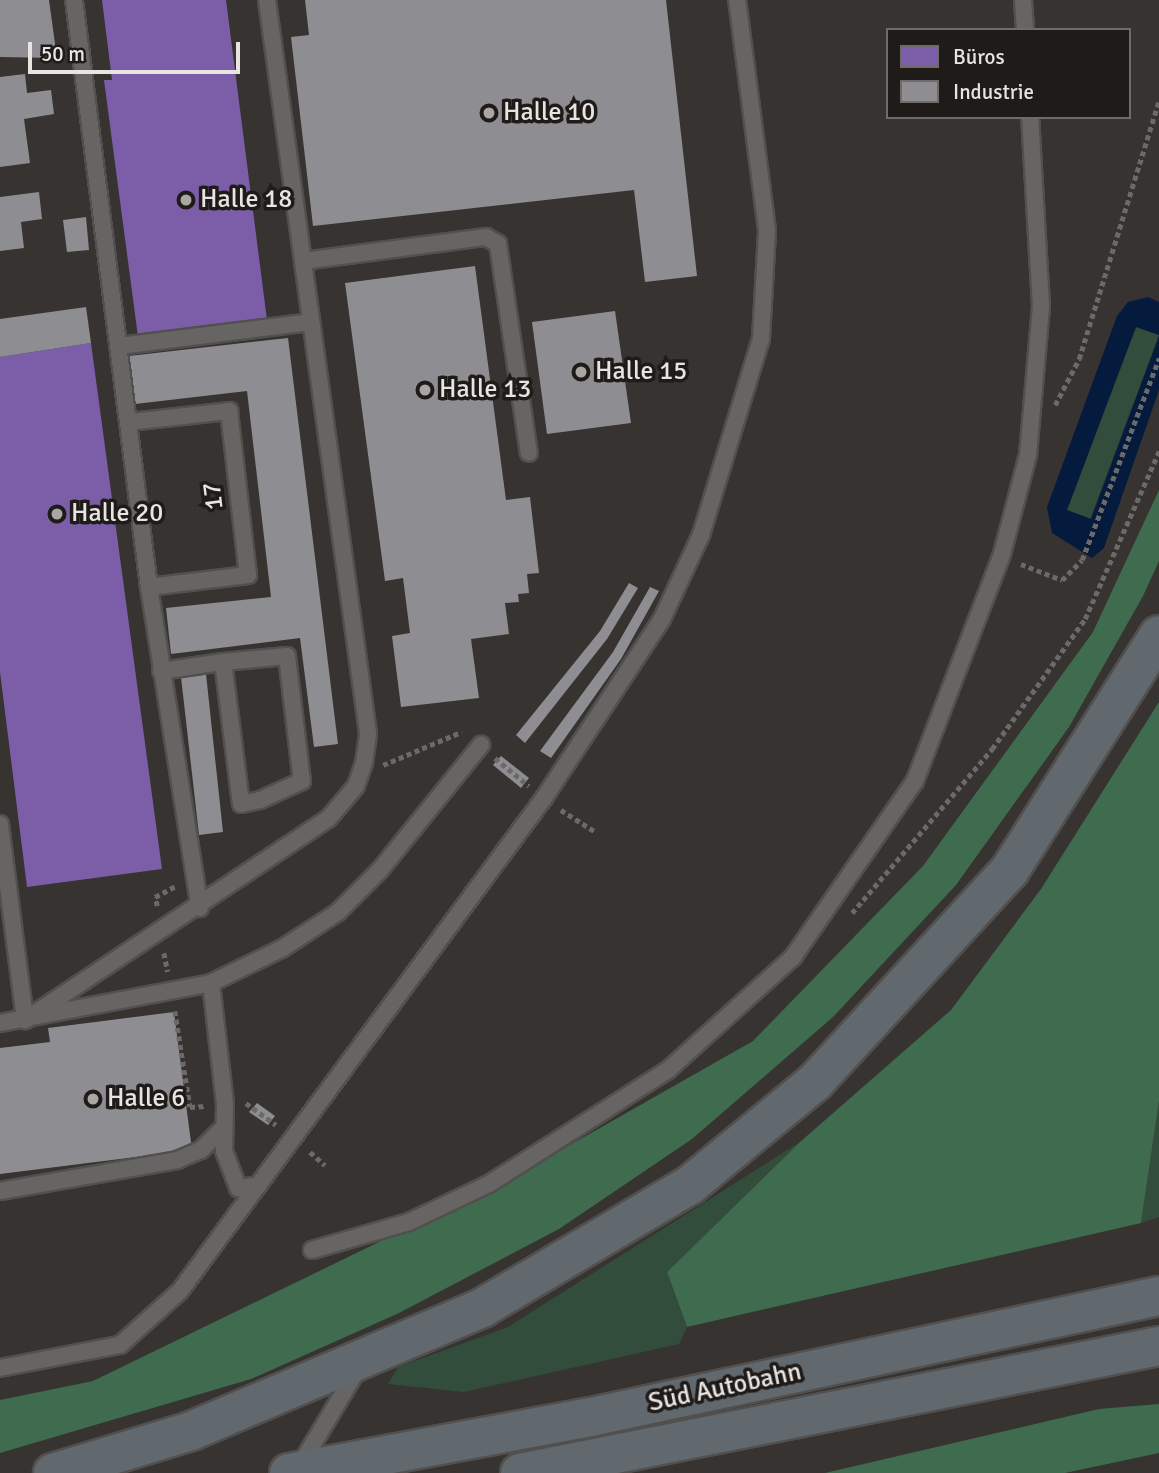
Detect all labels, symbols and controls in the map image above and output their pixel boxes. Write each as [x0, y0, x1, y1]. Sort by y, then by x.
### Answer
scale bar [32, 28, 243, 72]
legend [886, 28, 1131, 119]
text: 50 m [41, 41, 85, 67]
text: Büros [953, 44, 1005, 70]
text: Industrie [953, 79, 1034, 105]
place label: Halle 10 [503, 97, 595, 129]
marker: Halle 10 [481, 105, 497, 121]
place label: Halle 18 [200, 184, 292, 216]
marker: Halle 18 [178, 192, 194, 208]
place label: Halle 15 [595, 356, 687, 388]
marker: Halle 15 [573, 364, 589, 380]
place label: Halle 13 [439, 374, 531, 406]
marker: Halle 13 [417, 382, 433, 398]
street label: 17 [197, 480, 231, 512]
place label: Halle 20 [71, 498, 163, 530]
marker: Halle 20 [49, 506, 65, 522]
place label: Halle 6 [107, 1083, 185, 1115]
marker: Halle 6 [85, 1091, 101, 1107]
street label: Süd Autobahn [646, 1357, 804, 1419]

